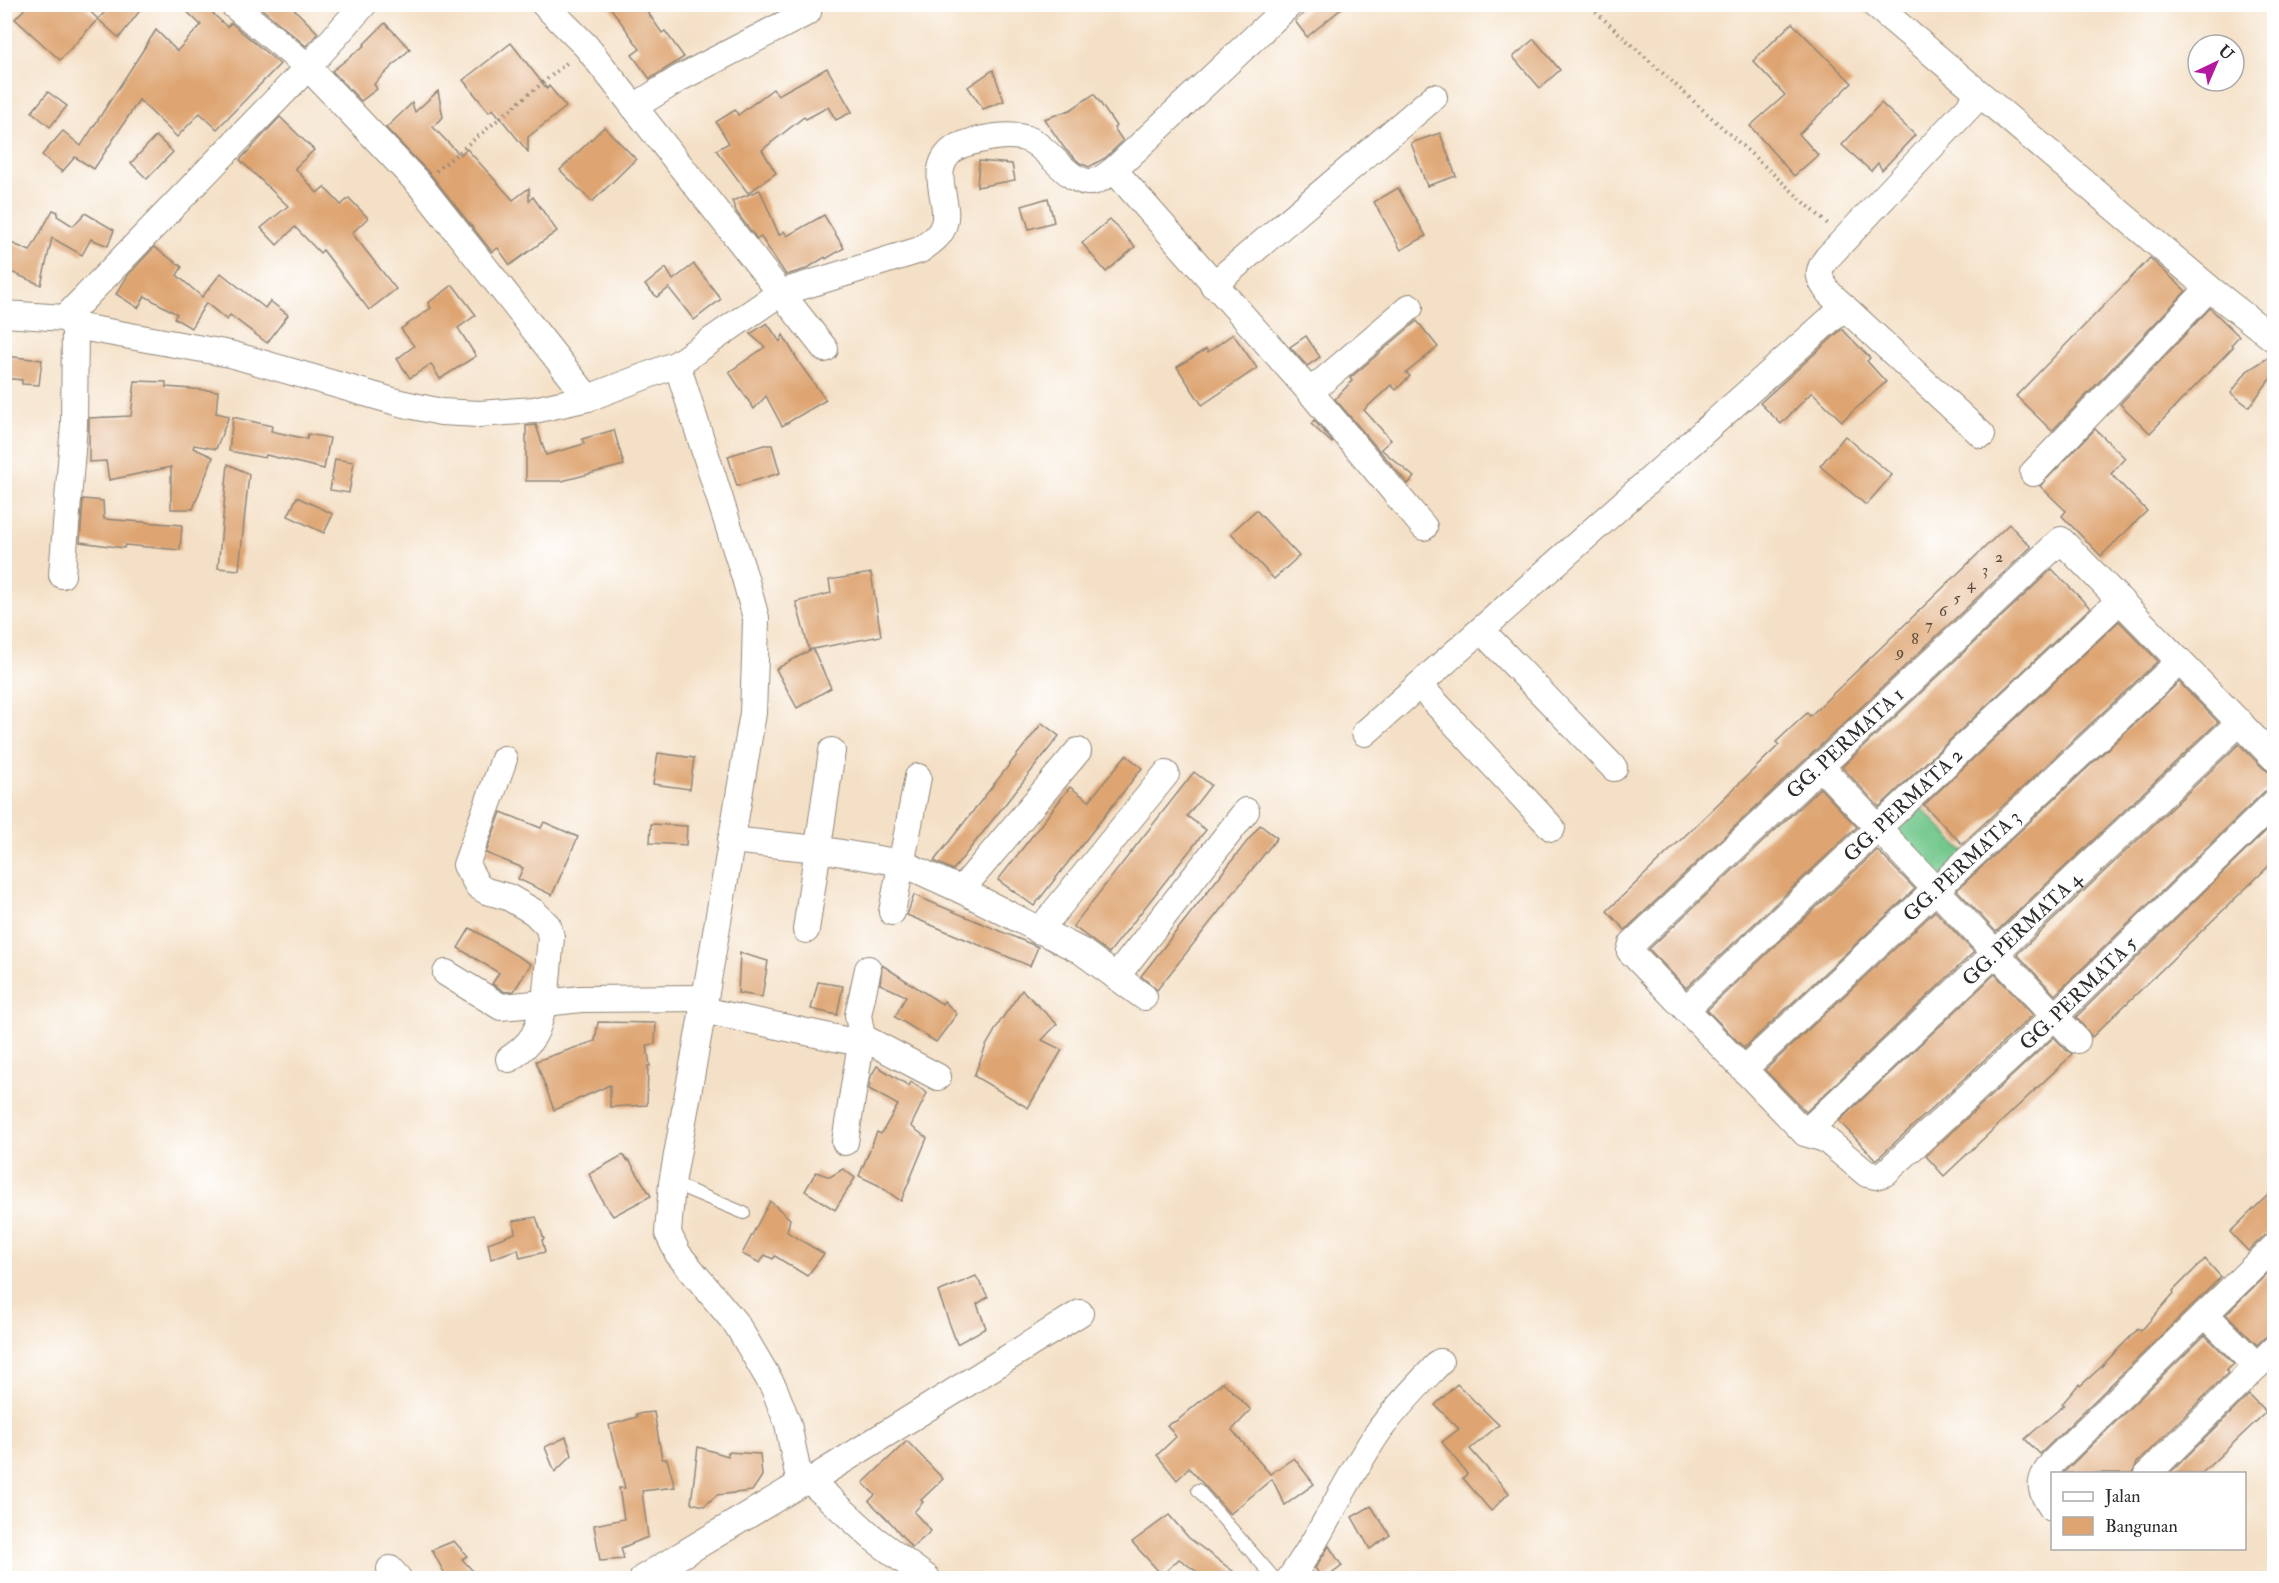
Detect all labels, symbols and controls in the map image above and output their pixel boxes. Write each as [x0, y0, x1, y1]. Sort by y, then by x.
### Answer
north arrow [2186, 33, 2246, 93]
text: U [2214, 41, 2238, 65]
house number: 2 [1995, 547, 2003, 567]
house number: 3 [1982, 560, 1988, 580]
house number: 4 [1967, 574, 1977, 594]
house number: 5 [1953, 588, 1961, 608]
house number: 6 [1939, 601, 1948, 621]
house number: 7 [1925, 615, 1933, 635]
house number: 8 [1911, 629, 1919, 649]
house number: 9 [1895, 642, 1904, 662]
street label: GG. PERMATA 1 [1781, 682, 1909, 804]
street label: GG. PERMATA 2 [1838, 742, 1968, 867]
street label: GG. PERMATA 3 [1897, 804, 2026, 927]
street label: GG. PERMATA 4 [1957, 865, 2088, 991]
street label: GG. PERMATA 5 [2014, 931, 2142, 1055]
legend [2051, 1472, 2246, 1550]
text: Jalan [2104, 1485, 2141, 1508]
text: Bangunan [2105, 1515, 2178, 1538]

